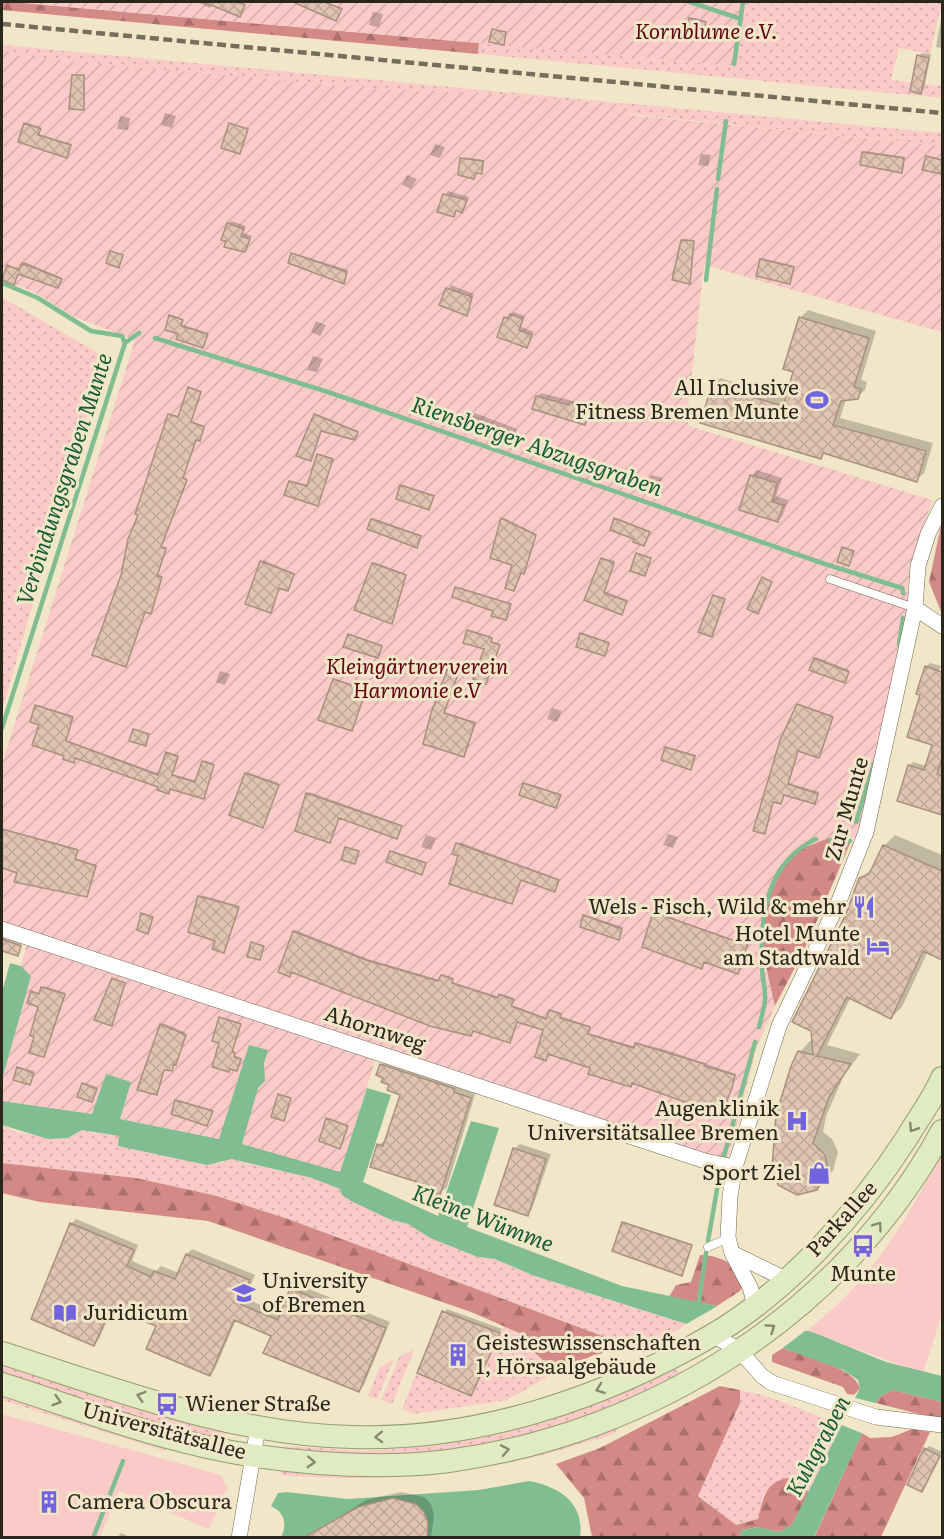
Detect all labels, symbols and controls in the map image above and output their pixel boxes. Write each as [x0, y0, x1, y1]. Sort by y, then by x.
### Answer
park label: Kornblume e.V. [635, 14, 777, 45]
water label: Verbindungsgraben Munte [6, 348, 119, 609]
place label: All Inclusive Fitness Bremen Munte [575, 370, 799, 425]
water label: Riensberger Abzugsgraben [408, 386, 667, 503]
sports icon: All Inclusive Fitness Bremen Munte [804, 387, 830, 413]
park label: Kleingärtnerverein Harmonie e.V [326, 649, 509, 704]
street label: Zur Munte [815, 753, 874, 864]
place label: Wels - Fisch, Wild & mehr [588, 889, 846, 920]
restaurant icon: Wels - Fisch, Wild & mehr [851, 894, 877, 920]
place label: Hotel Munte am Stadtwald [723, 916, 860, 971]
hotel icon: Hotel Munte am Stadtwald [865, 933, 891, 959]
street label: Ahornweg [321, 996, 431, 1058]
place label: Augenklinik Universitätsallee Bremen [527, 1091, 779, 1146]
hospital icon: Augenklinik Universitätsallee Bremen [784, 1108, 810, 1134]
one-way arrow [908, 1122, 920, 1132]
place label: Sport Ziel [702, 1155, 801, 1186]
shop icon: Sport Ziel [806, 1160, 832, 1186]
street label: Parkallee [797, 1172, 883, 1262]
water label: Kleine Wümme [408, 1174, 559, 1259]
one-way arrow [871, 1222, 882, 1233]
bus stop icon: Munte [850, 1233, 876, 1259]
place label: Munte [830, 1256, 896, 1287]
place label: University of Bremen [262, 1263, 369, 1318]
school or university icon: University of Bremen [231, 1280, 257, 1306]
place label: Juridicum [83, 1295, 188, 1326]
library icon: Juridicum [52, 1300, 78, 1326]
one-way arrow [764, 1324, 775, 1335]
place label: Geisteswissenschaften 1, Hörsaalgebäude [476, 1325, 701, 1380]
building icon: Geisteswissenschaften 1, Hörsaalgebäude [445, 1342, 471, 1368]
one-way arrow [595, 1382, 606, 1395]
place label: Wiener Straße [185, 1386, 331, 1417]
water label: Kuhgraben [776, 1389, 857, 1502]
one-way arrow [136, 1391, 147, 1403]
bus stop icon: Wiener Straße [154, 1391, 180, 1417]
street label: Universitätsallee [79, 1392, 250, 1465]
one-way arrow [51, 1394, 62, 1407]
one-way arrow [374, 1431, 383, 1443]
one-way arrow [500, 1444, 510, 1457]
one-way arrow [307, 1455, 316, 1468]
place label: Camera Obscura [67, 1484, 233, 1515]
building icon: Camera Obscura [36, 1489, 62, 1515]

